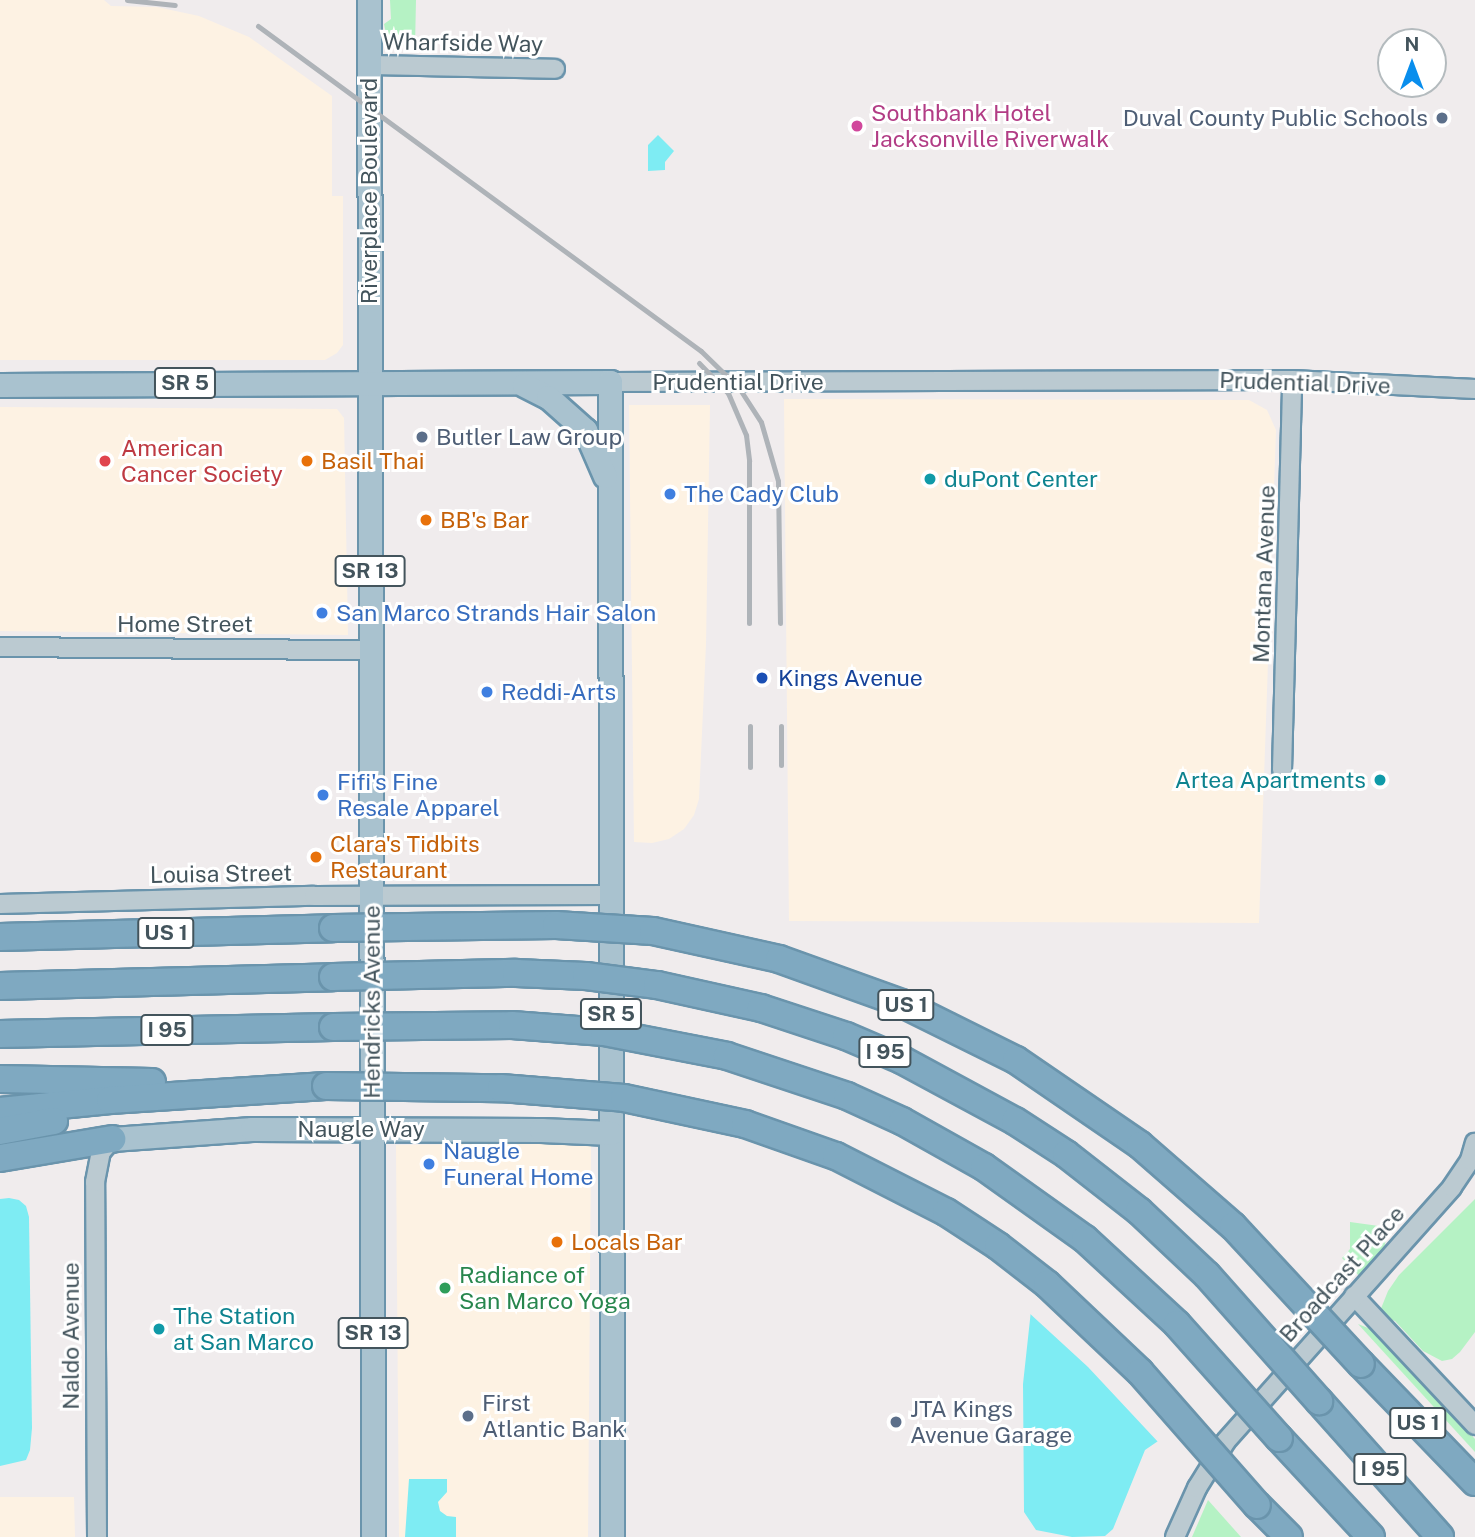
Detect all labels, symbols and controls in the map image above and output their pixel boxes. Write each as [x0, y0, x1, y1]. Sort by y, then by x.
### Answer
street label: Wharfside Way [382, 28, 544, 58]
north arrow [1377, 28, 1447, 98]
text: N [1405, 33, 1419, 55]
street label: Riverplace Boulevard [355, 78, 383, 304]
place label: Southbank Hotel Jacksonville Riverwalk [871, 99, 1109, 153]
place label: Duval County Public Schools [1122, 104, 1428, 132]
marker: Duval County Public Schools [1434, 110, 1450, 126]
marker: Southbank Hotel Jacksonville Riverwalk [849, 118, 865, 134]
road number: SR 5 [154, 366, 216, 400]
street label: Prudential Drive [1219, 366, 1391, 400]
street label: Prudential Drive [652, 368, 824, 396]
place label: Butler Law Group [436, 423, 622, 451]
marker: Butler Law Group [414, 429, 430, 445]
place label: American Cancer Society [121, 434, 283, 488]
place label: Basil Thai [321, 447, 424, 475]
marker: American Cancer Society [95, 451, 115, 471]
marker: Basil Thai [299, 453, 315, 469]
place label: duPont Center [944, 465, 1098, 493]
marker: duPont Center [922, 471, 938, 487]
place label: The Cady Club [684, 480, 839, 508]
street label: Montana Avenue [1247, 485, 1281, 663]
marker: The Cady Club [662, 486, 678, 502]
place label: BB's Bar [440, 506, 529, 534]
marker: BB's Bar [418, 512, 434, 528]
road number: SR 13 [333, 554, 407, 588]
place label: San Marco Strands Hair Salon [336, 599, 657, 627]
marker: San Marco Strands Hair Salon [314, 605, 330, 621]
street label: Home Street [117, 610, 253, 638]
place label: Kings Avenue [778, 664, 923, 692]
marker: Kings Avenue [752, 668, 772, 688]
place label: Reddi-Arts [501, 678, 616, 706]
marker: Reddi-Arts [479, 684, 495, 700]
place label: Artea Apartments [1175, 766, 1366, 794]
place label: Fifi's Fine Resale Apparel [337, 768, 500, 822]
marker: Artea Apartments [1372, 772, 1388, 788]
marker: Fifi's Fine Resale Apparel [315, 787, 331, 803]
place label: Clara's Tidbits Restaurant [330, 830, 480, 884]
marker: Clara's Tidbits Restaurant [308, 849, 324, 865]
street label: Louisa Street [150, 859, 292, 889]
street label: Hendricks Avenue [358, 905, 386, 1099]
road number: US 1 [136, 916, 196, 950]
road number: US 1 [876, 988, 936, 1023]
road number: SR 5 [580, 996, 642, 1032]
road number: I 95 [139, 1012, 195, 1048]
road number: I 95 [857, 1034, 913, 1070]
street label: Naugle Way [297, 1115, 425, 1143]
place label: Naugle Funeral Home [443, 1137, 593, 1191]
marker: Naugle Funeral Home [421, 1156, 437, 1172]
street label: Broadcast Place [1274, 1200, 1410, 1348]
place label: Locals Bar [571, 1228, 683, 1256]
marker: Locals Bar [549, 1234, 565, 1250]
place label: Radiance of San Marco Yoga [459, 1261, 631, 1315]
street label: Naldo Avenue [57, 1262, 85, 1410]
marker: Radiance of San Marco Yoga [437, 1280, 453, 1296]
place label: The Station at San Marco [173, 1302, 314, 1356]
road number: SR 13 [336, 1316, 410, 1350]
marker: The Station at San Marco [151, 1321, 167, 1337]
place label: First Atlantic Bank [482, 1389, 625, 1443]
place label: JTA Kings Avenue Garage [910, 1395, 1072, 1449]
road number: US 1 [1388, 1406, 1448, 1440]
marker: First Atlantic Bank [460, 1408, 476, 1424]
marker: JTA Kings Avenue Garage [888, 1414, 904, 1430]
road number: I 95 [1352, 1452, 1408, 1486]

